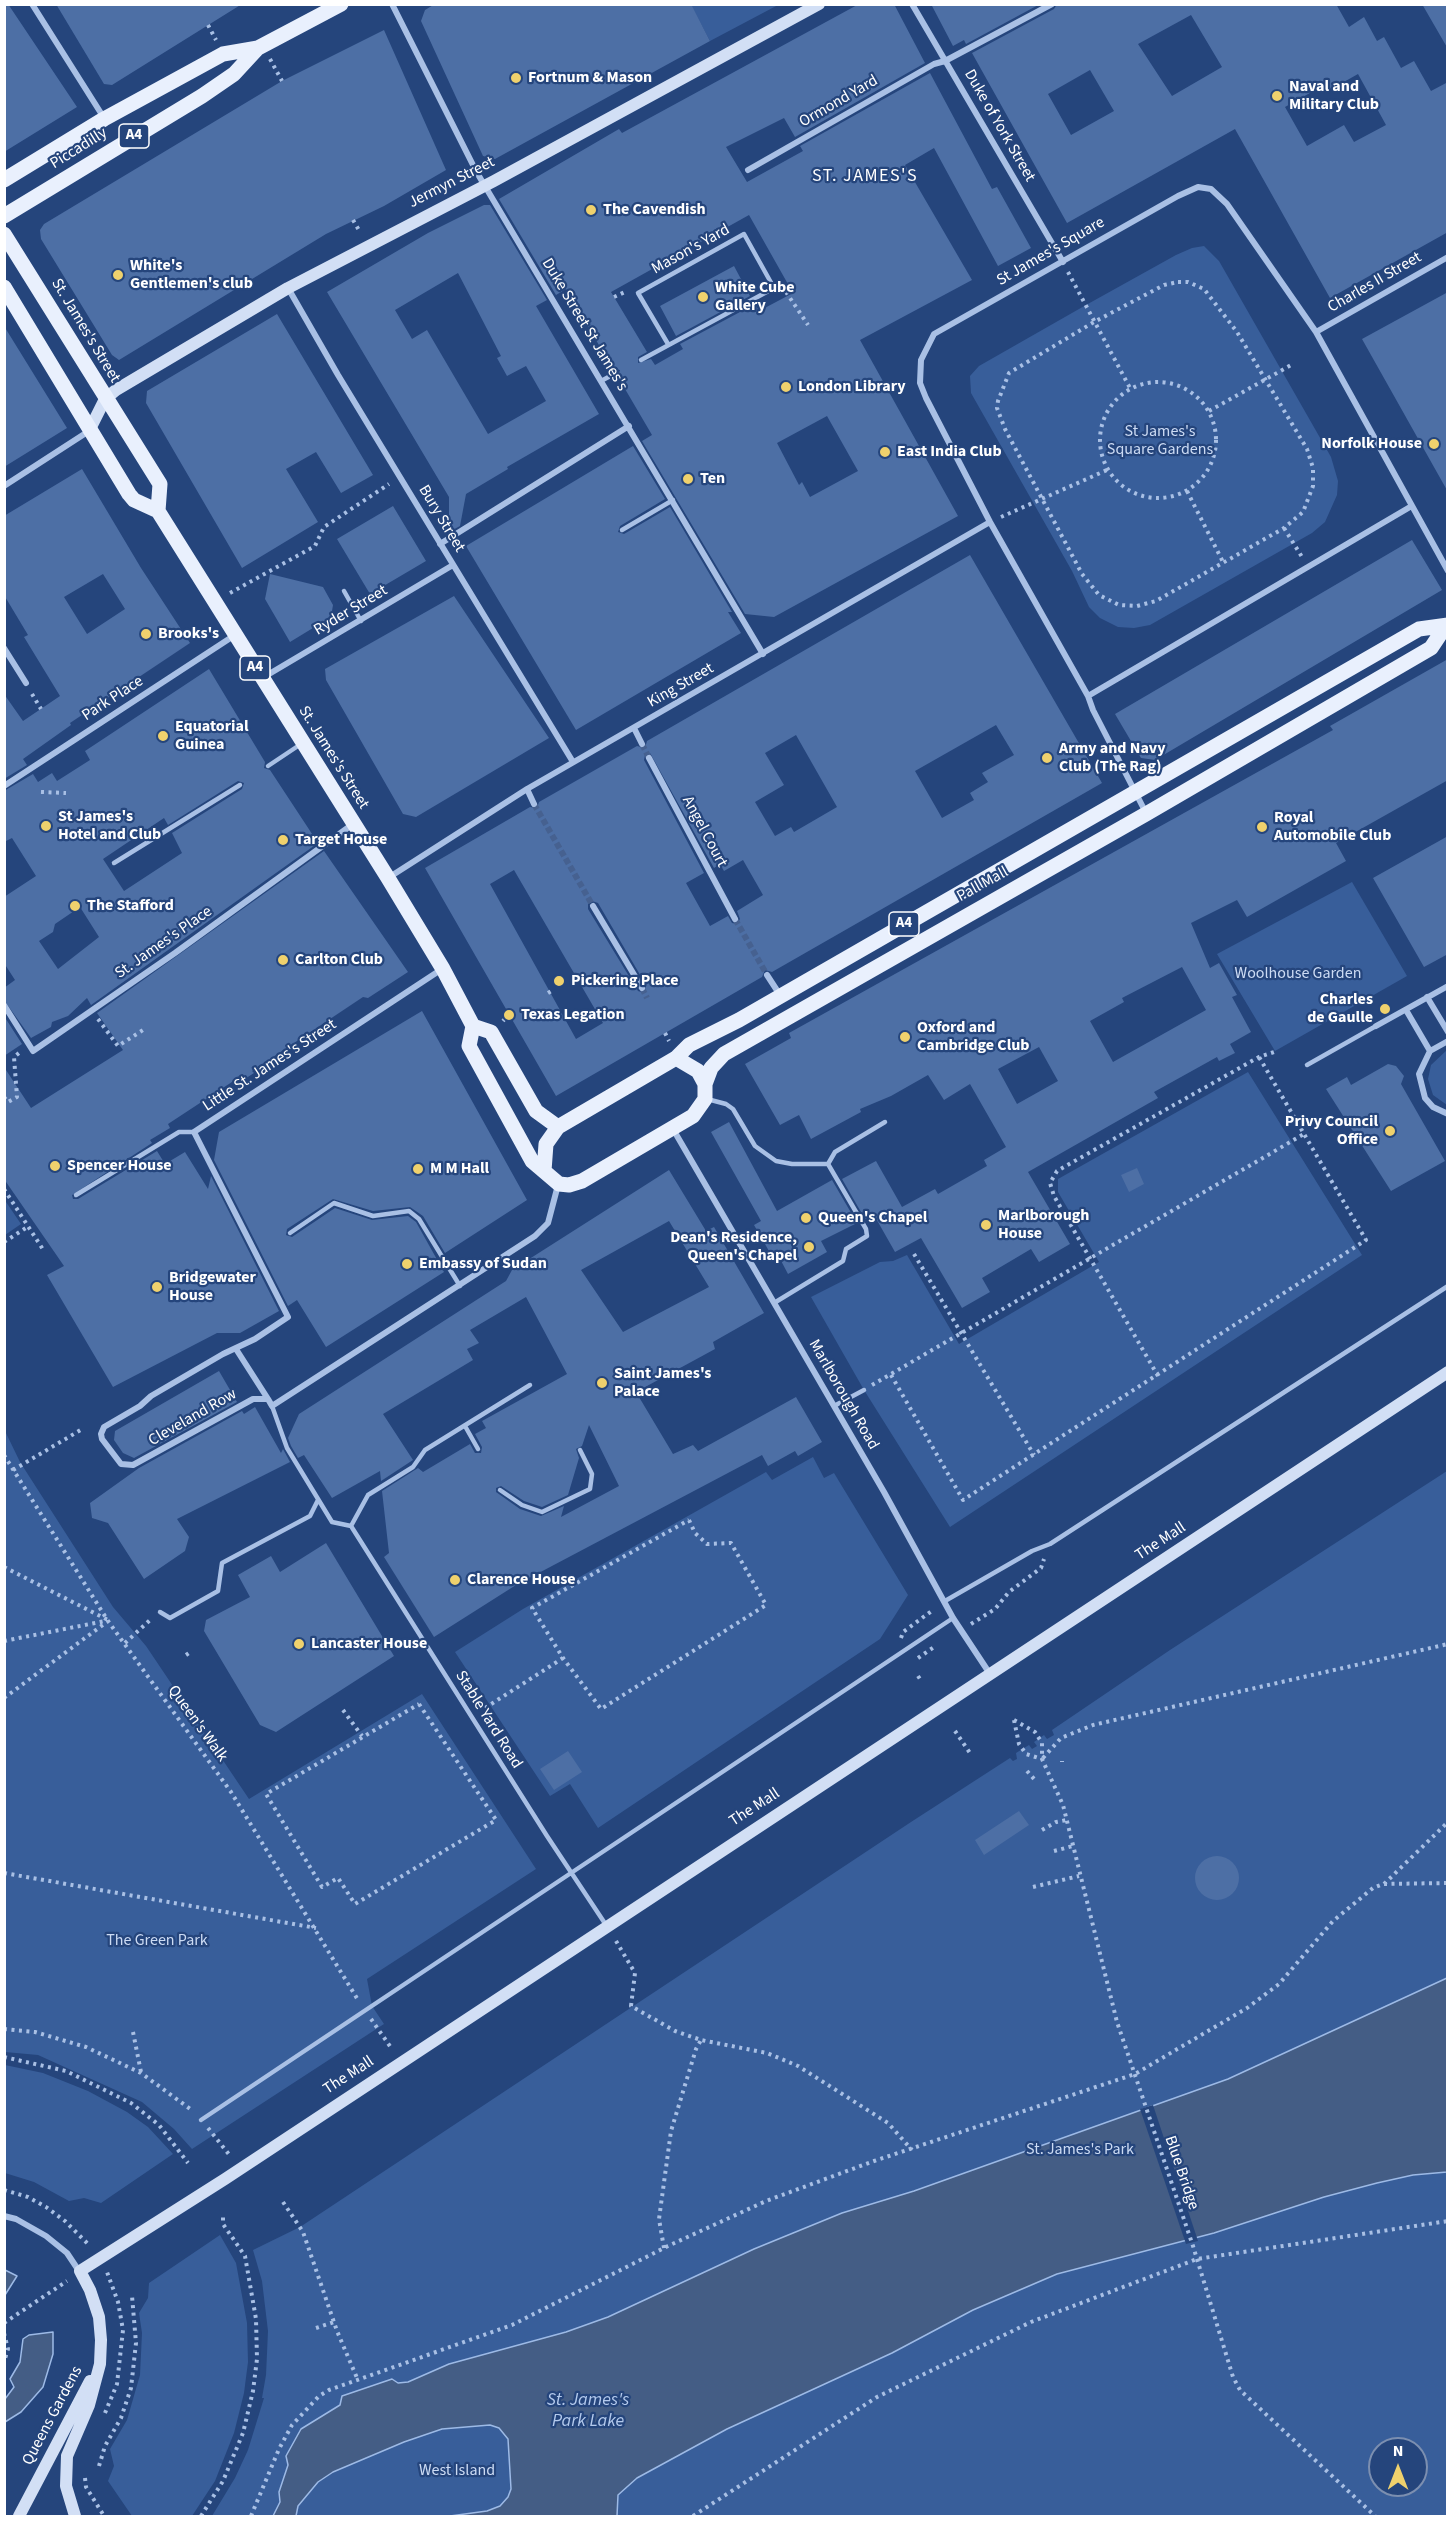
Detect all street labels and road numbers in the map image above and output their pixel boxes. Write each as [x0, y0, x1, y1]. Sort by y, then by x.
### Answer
street label: Duke of York Street [959, 67, 1039, 185]
street label: Ormond Yard [796, 72, 882, 132]
street label: Piccadilly [47, 124, 111, 174]
road number: A4 [119, 124, 149, 148]
street label: Jermyn Street [406, 153, 498, 213]
street label: St James's Square [994, 213, 1108, 291]
street label: Mason's Yard [649, 221, 733, 279]
street label: Charles II Street [1325, 248, 1425, 318]
street label: Duke Street St James's [537, 255, 631, 395]
street label: St. James's Street [46, 275, 124, 387]
street label: Bury Street [414, 482, 468, 556]
street label: Ryder Street [311, 582, 391, 640]
road number: A4 [240, 656, 270, 680]
street label: King Street [644, 659, 718, 713]
street label: Park Place [79, 672, 147, 726]
street label: St. James's Street [294, 703, 372, 813]
street label: Angel Court [677, 793, 731, 871]
street label: Pall Mall [954, 863, 1012, 907]
street label: St. James's Place [112, 902, 216, 984]
road number: A4 [889, 912, 919, 936]
street label: Little St. James's Street [200, 1016, 340, 1116]
street label: Marlborough Road [804, 1337, 882, 1453]
street label: Cleveland Row [145, 1385, 241, 1451]
street label: The Mall [1132, 1519, 1190, 1565]
street label: Stable Yard Road [450, 1668, 526, 1772]
street label: Queen's Walk [163, 1682, 231, 1766]
street label: The Mall [726, 1785, 784, 1831]
street label: The Mall [320, 2053, 378, 2099]
street label: Blue Bridge [1159, 2134, 1203, 2212]
street label: Queens Gardens [19, 2363, 87, 2469]

